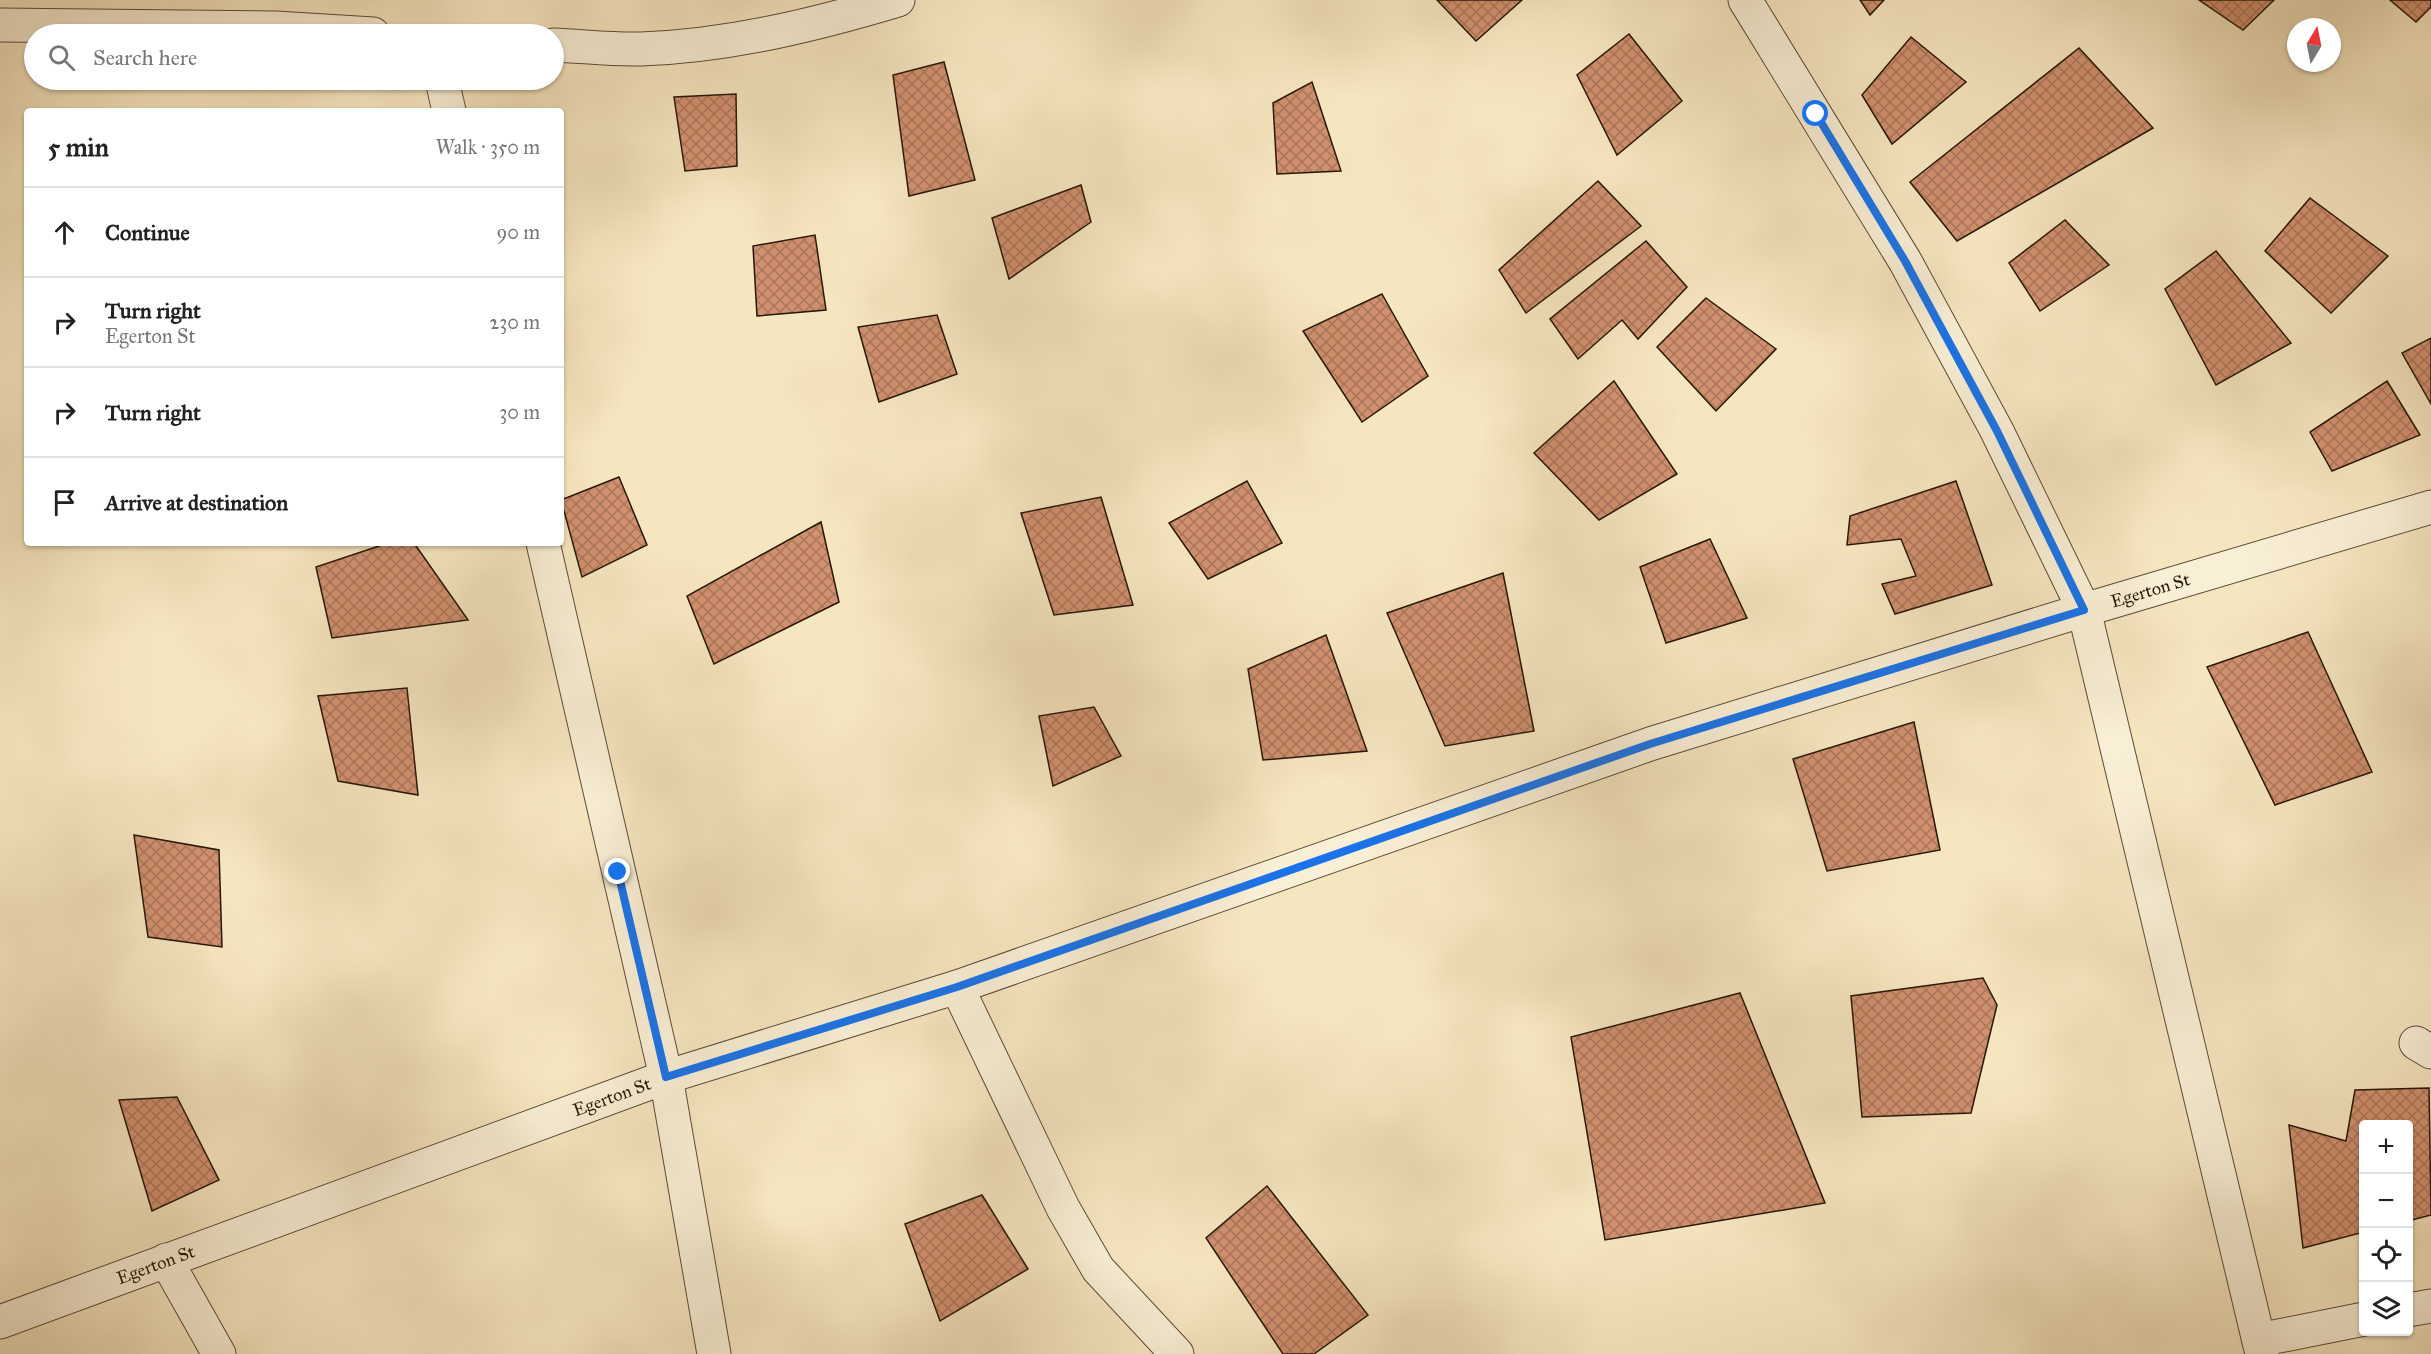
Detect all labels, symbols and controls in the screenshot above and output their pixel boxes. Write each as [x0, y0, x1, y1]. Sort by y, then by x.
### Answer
north arrow [2287, 18, 2341, 72]
search box [24, 24, 564, 90]
icon: search [45, 41, 78, 74]
text: Search here [93, 44, 197, 71]
route start [1802, 100, 1828, 126]
text: 5 min [48, 131, 109, 163]
text: Walk · 350 m [436, 135, 540, 159]
icon: ahead [48, 216, 81, 249]
text: Continue [105, 219, 190, 246]
text: 90 m [497, 220, 540, 244]
text: Turn right [105, 297, 201, 324]
icon: right [48, 306, 81, 339]
text: 230 m [489, 310, 540, 334]
text: Egerton St [105, 324, 196, 348]
icon: right [48, 396, 81, 429]
text: Turn right [105, 399, 201, 426]
text: 30 m [499, 400, 540, 424]
icon: arrive [48, 486, 81, 519]
text: Arrive at destination [105, 489, 288, 516]
street label: Egerton St [2108, 568, 2193, 612]
route end [604, 858, 630, 884]
street label: Egerton St [570, 1072, 655, 1121]
map controls [2359, 1120, 2413, 1336]
button: + [2359, 1120, 2413, 1174]
button: − [2359, 1174, 2413, 1228]
button: locate [2359, 1228, 2413, 1282]
street label: Egerton St [114, 1240, 198, 1289]
button: layers [2359, 1282, 2413, 1336]

